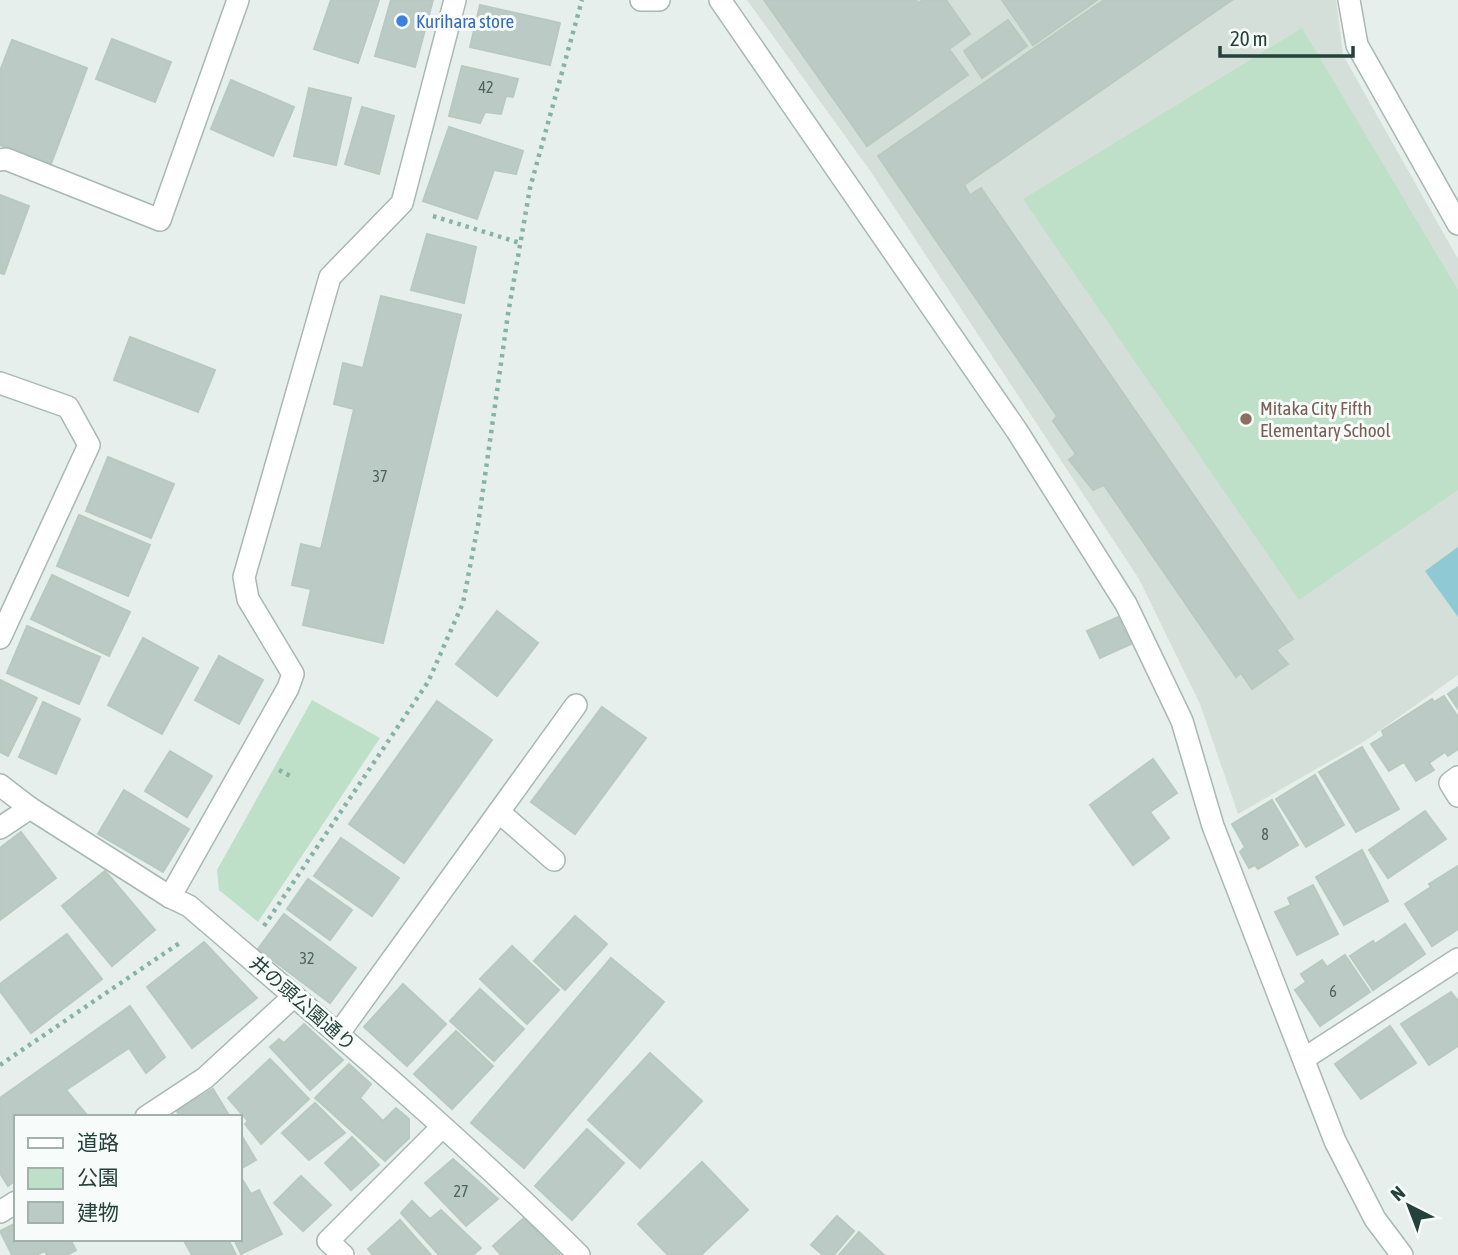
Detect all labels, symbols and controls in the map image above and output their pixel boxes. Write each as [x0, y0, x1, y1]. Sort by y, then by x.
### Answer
place label: Kurihara store [416, 10, 514, 32]
marker: Kurihara store [394, 13, 410, 29]
scale bar [1220, 14, 1353, 58]
text: 20 m [1230, 26, 1268, 50]
house number: 42 [478, 78, 494, 96]
place label: Mitaka City Fifth Elementary School [1260, 397, 1391, 441]
marker: Mitaka City Fifth Elementary School [1238, 411, 1254, 427]
house number: 37 [372, 467, 388, 485]
house number: 8 [1261, 825, 1269, 843]
house number: 32 [299, 949, 315, 967]
street label: 井の頭公園通り [246, 951, 360, 1055]
house number: 6 [1329, 982, 1337, 1000]
legend [14, 1115, 242, 1241]
text: 道路 [77, 1130, 119, 1154]
text: 公園 [77, 1165, 119, 1189]
north arrow [1374, 1171, 1444, 1241]
text: N [1386, 1181, 1409, 1205]
house number: 27 [453, 1182, 469, 1200]
text: 建物 [77, 1200, 119, 1224]

